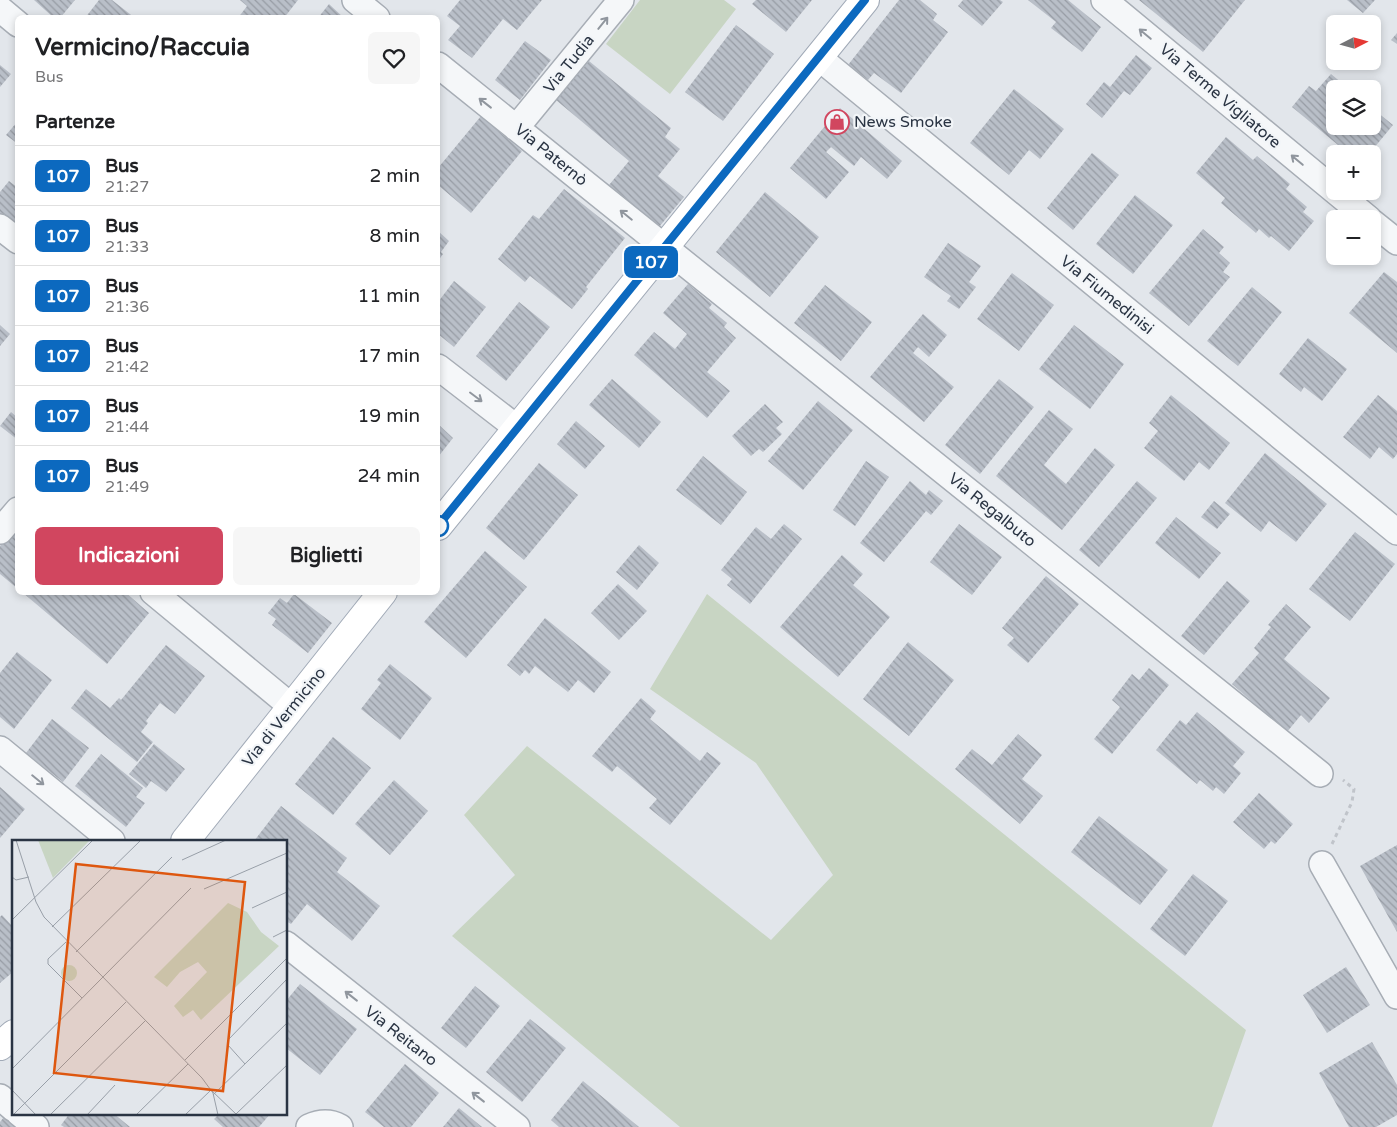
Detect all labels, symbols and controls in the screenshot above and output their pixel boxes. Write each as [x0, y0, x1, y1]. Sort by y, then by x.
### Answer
north arrow [1326, 15, 1381, 70]
map controls [1326, 15, 1381, 265]
one-way arrow [597, 16, 608, 29]
one-way arrow [1139, 28, 1152, 40]
street label: Via Tudia [539, 31, 599, 97]
button: heart [368, 32, 420, 84]
text: Vermicino/Raccuia [35, 33, 250, 62]
street label: Via Terme Vigliatore [1155, 39, 1285, 153]
text: Bus [35, 67, 63, 87]
button: layers [1326, 80, 1381, 135]
one-way arrow [479, 98, 492, 109]
shop icon: News Smoke [824, 109, 850, 135]
text: Partenze [35, 111, 115, 133]
place label: News Smoke [854, 112, 952, 132]
street label: Via Paternò [511, 120, 591, 190]
button: + [1326, 145, 1381, 200]
one-way arrow [1291, 154, 1304, 166]
text: Bus [105, 155, 139, 177]
text: 107 [46, 165, 79, 187]
text: 2 min [369, 165, 420, 187]
text: 21:27 [105, 177, 149, 197]
one-way arrow [620, 210, 633, 221]
button: − [1326, 210, 1381, 265]
text: Bus [105, 215, 139, 237]
text: 107 [46, 225, 79, 247]
text: 8 min [369, 225, 420, 247]
text: 21:33 [105, 237, 149, 257]
line badge: 107 [622, 246, 680, 278]
text: 107 [634, 251, 668, 273]
street label: Via Fiumedinisi [1056, 251, 1158, 339]
text: Bus [105, 275, 139, 297]
text: 107 [46, 285, 79, 307]
text: 11 min [357, 285, 420, 307]
text: 21:36 [105, 297, 149, 317]
text: Bus [105, 335, 139, 357]
text: 107 [46, 345, 79, 367]
text: 17 min [357, 345, 420, 367]
text: 21:42 [105, 357, 149, 377]
one-way arrow [469, 391, 482, 402]
text: Bus [105, 395, 139, 417]
text: 107 [46, 405, 79, 427]
text: 19 min [357, 405, 420, 427]
text: 21:44 [105, 417, 149, 437]
text: Bus [105, 455, 139, 477]
text: 107 [46, 465, 79, 487]
text: 24 min [357, 465, 420, 487]
street label: Via Regalbuto [944, 469, 1040, 551]
text: 21:49 [105, 477, 149, 497]
unlabelled marker [427, 515, 449, 537]
button: Indicazioni [35, 527, 223, 585]
button: Biglietti [233, 527, 420, 585]
street label: Via di Vermicino [238, 663, 330, 771]
one-way arrow [31, 774, 44, 785]
inset map [12, 840, 288, 1114]
one-way arrow [345, 990, 358, 1001]
street label: Via Reitano [361, 1001, 441, 1071]
one-way arrow [472, 1091, 485, 1102]

